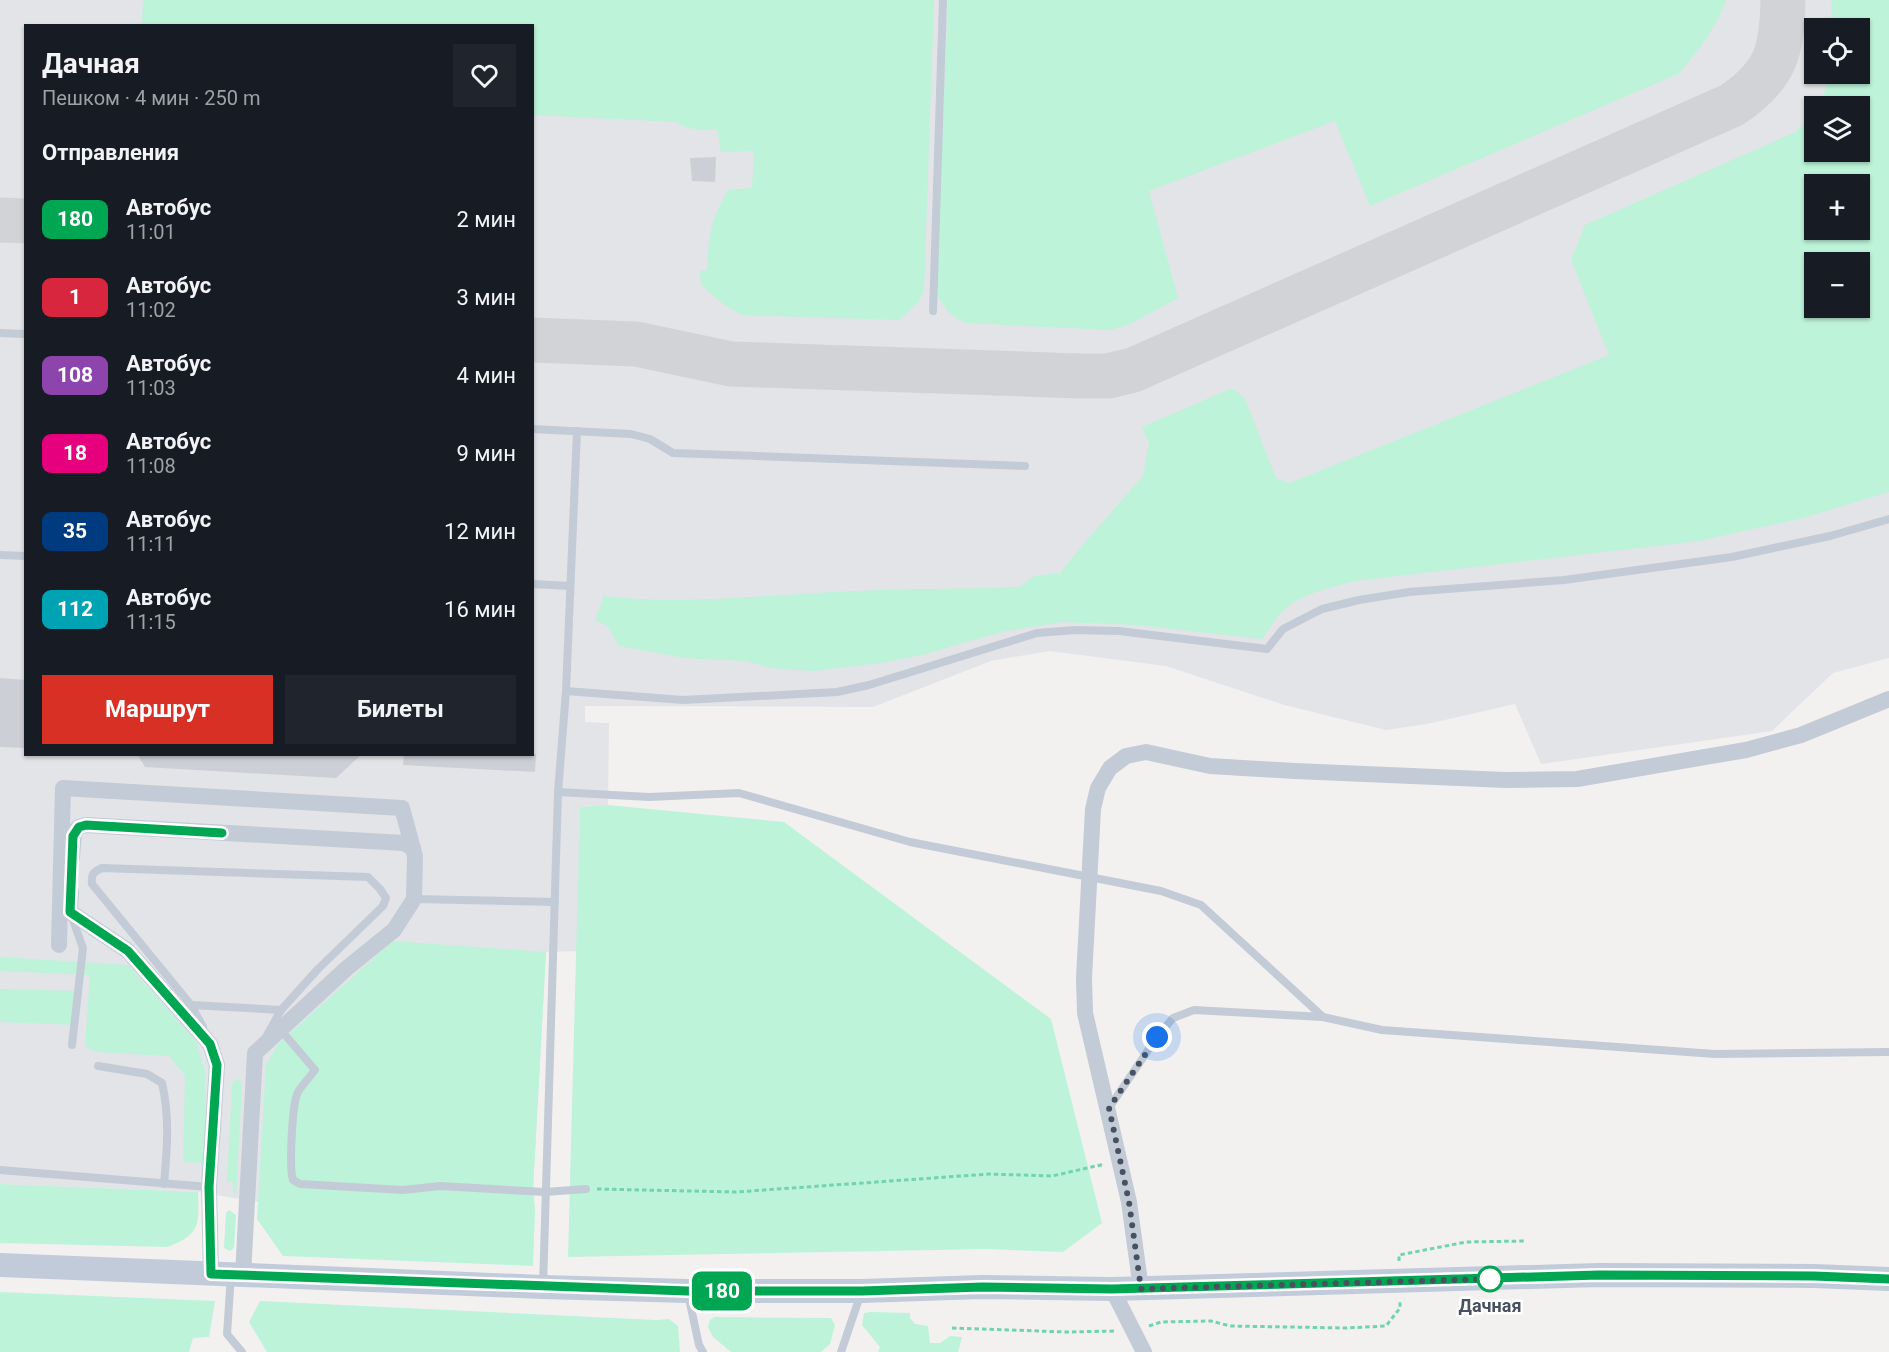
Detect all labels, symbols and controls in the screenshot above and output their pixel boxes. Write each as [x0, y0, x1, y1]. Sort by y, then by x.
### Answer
map controls [1804, 18, 1870, 318]
button: locate [1804, 18, 1870, 84]
button: heart [453, 44, 516, 107]
text: Дачная [42, 47, 140, 80]
text: Пешком · 4 мин · 250 m [42, 86, 261, 110]
button: layers [1804, 96, 1870, 162]
text: Отправления [42, 140, 179, 165]
button: + [1804, 174, 1870, 240]
text: Автобус [126, 195, 211, 220]
text: 180 [57, 207, 93, 231]
text: 2 мин [456, 207, 516, 232]
text: 11:01 [126, 220, 176, 244]
button: − [1804, 252, 1870, 318]
text: Автобус [126, 273, 211, 298]
text: 1 [69, 285, 81, 309]
text: 3 мин [456, 285, 516, 310]
text: 11:02 [126, 298, 176, 322]
text: Автобус [126, 351, 211, 376]
text: 108 [57, 363, 93, 387]
text: 4 мин [456, 363, 516, 388]
text: 11:03 [126, 376, 176, 400]
text: Автобус [126, 429, 211, 454]
text: 18 [63, 441, 87, 465]
text: 9 мин [456, 441, 516, 466]
text: 11:08 [126, 454, 176, 478]
text: Автобус [126, 507, 211, 532]
text: 35 [63, 519, 87, 543]
text: 12 мин [444, 519, 516, 544]
text: 11:11 [126, 532, 176, 556]
text: Автобус [126, 585, 211, 610]
text: 112 [57, 597, 93, 621]
text: 16 мин [444, 597, 516, 622]
text: 11:15 [126, 610, 176, 634]
button: Маршрут [42, 675, 273, 744]
button: Билеты [285, 675, 516, 744]
your location [1142, 1022, 1172, 1052]
marker: Дачная [1477, 1266, 1503, 1292]
line badge: 180 [688, 1272, 756, 1310]
text: 180 [704, 1279, 740, 1303]
place label: Дачная [1459, 1295, 1521, 1316]

